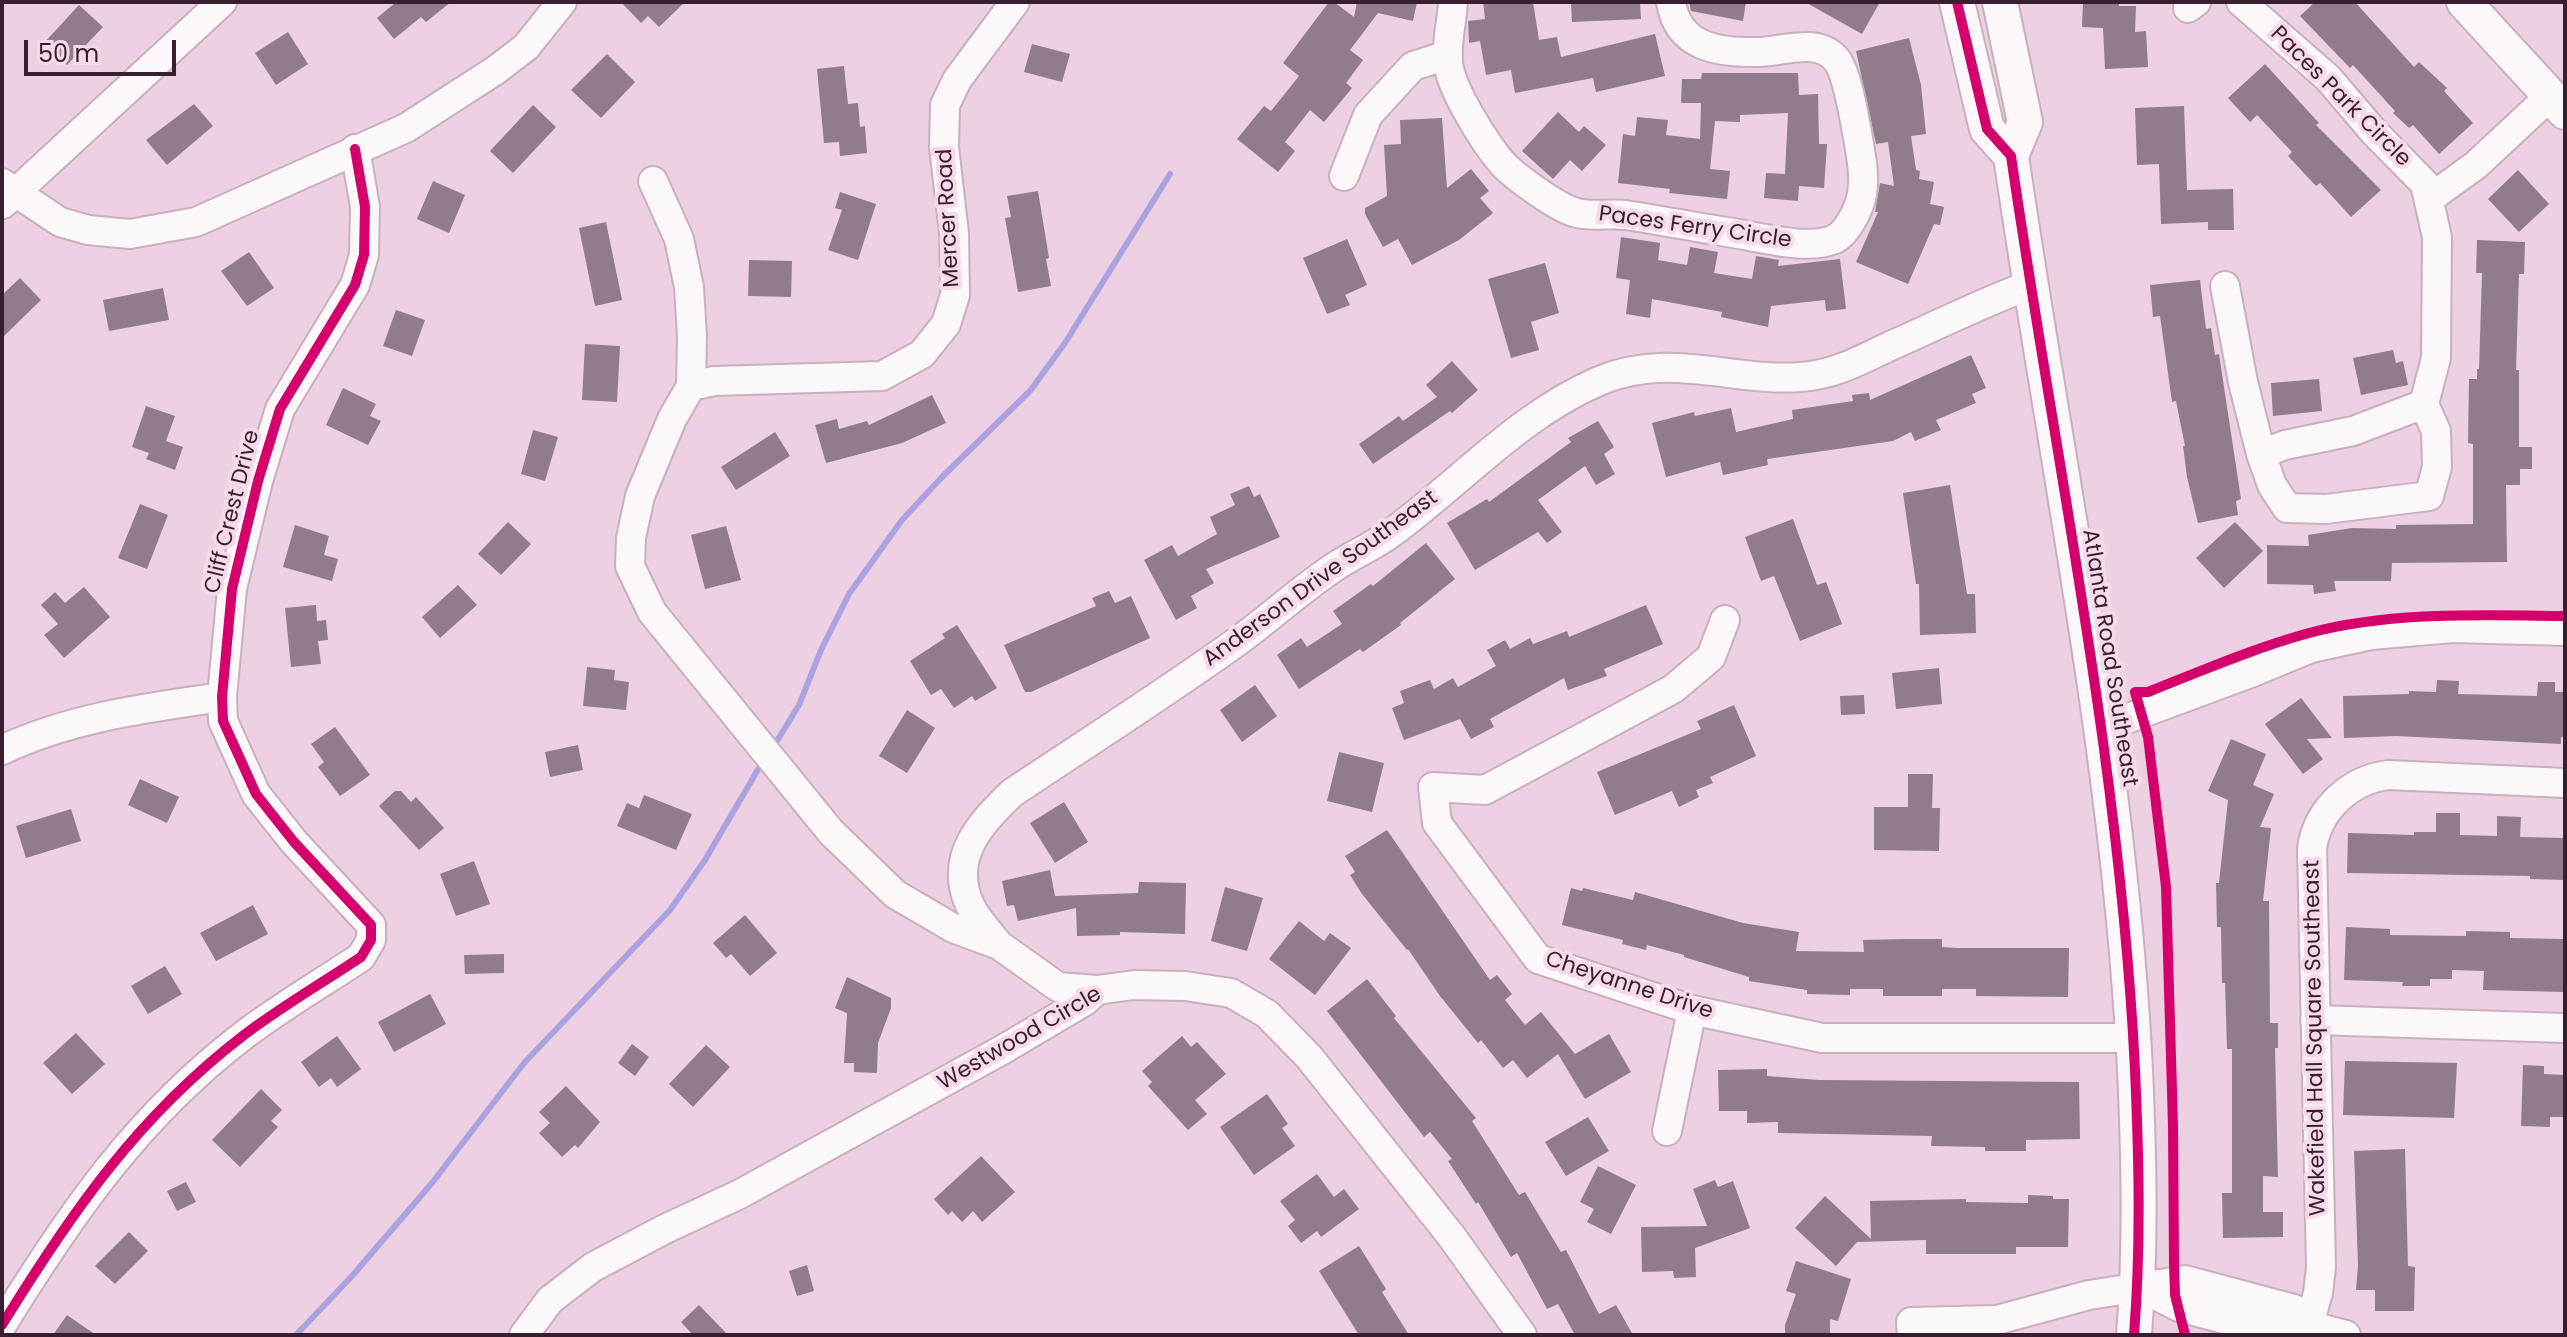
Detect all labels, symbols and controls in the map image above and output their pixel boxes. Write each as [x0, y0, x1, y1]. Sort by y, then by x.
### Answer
street label: Paces Park Circle [2264, 21, 2416, 173]
scale bar [28, 24, 180, 74]
text: 50 m [38, 37, 99, 70]
street label: Mercer Road [932, 148, 966, 288]
street label: Paces Ferry Circle [1597, 201, 1793, 255]
street label: Cliff Crest Drive [200, 428, 266, 596]
street label: Anderson Drive Southeast [1199, 485, 1443, 673]
street label: Atlanta Road Southeast [2076, 527, 2142, 789]
street label: Wakefield Hall Square Southeast [2300, 860, 2332, 1216]
street label: Cheyanne Drive [1542, 946, 1716, 1026]
street label: Westwood Circle [933, 981, 1107, 1097]

